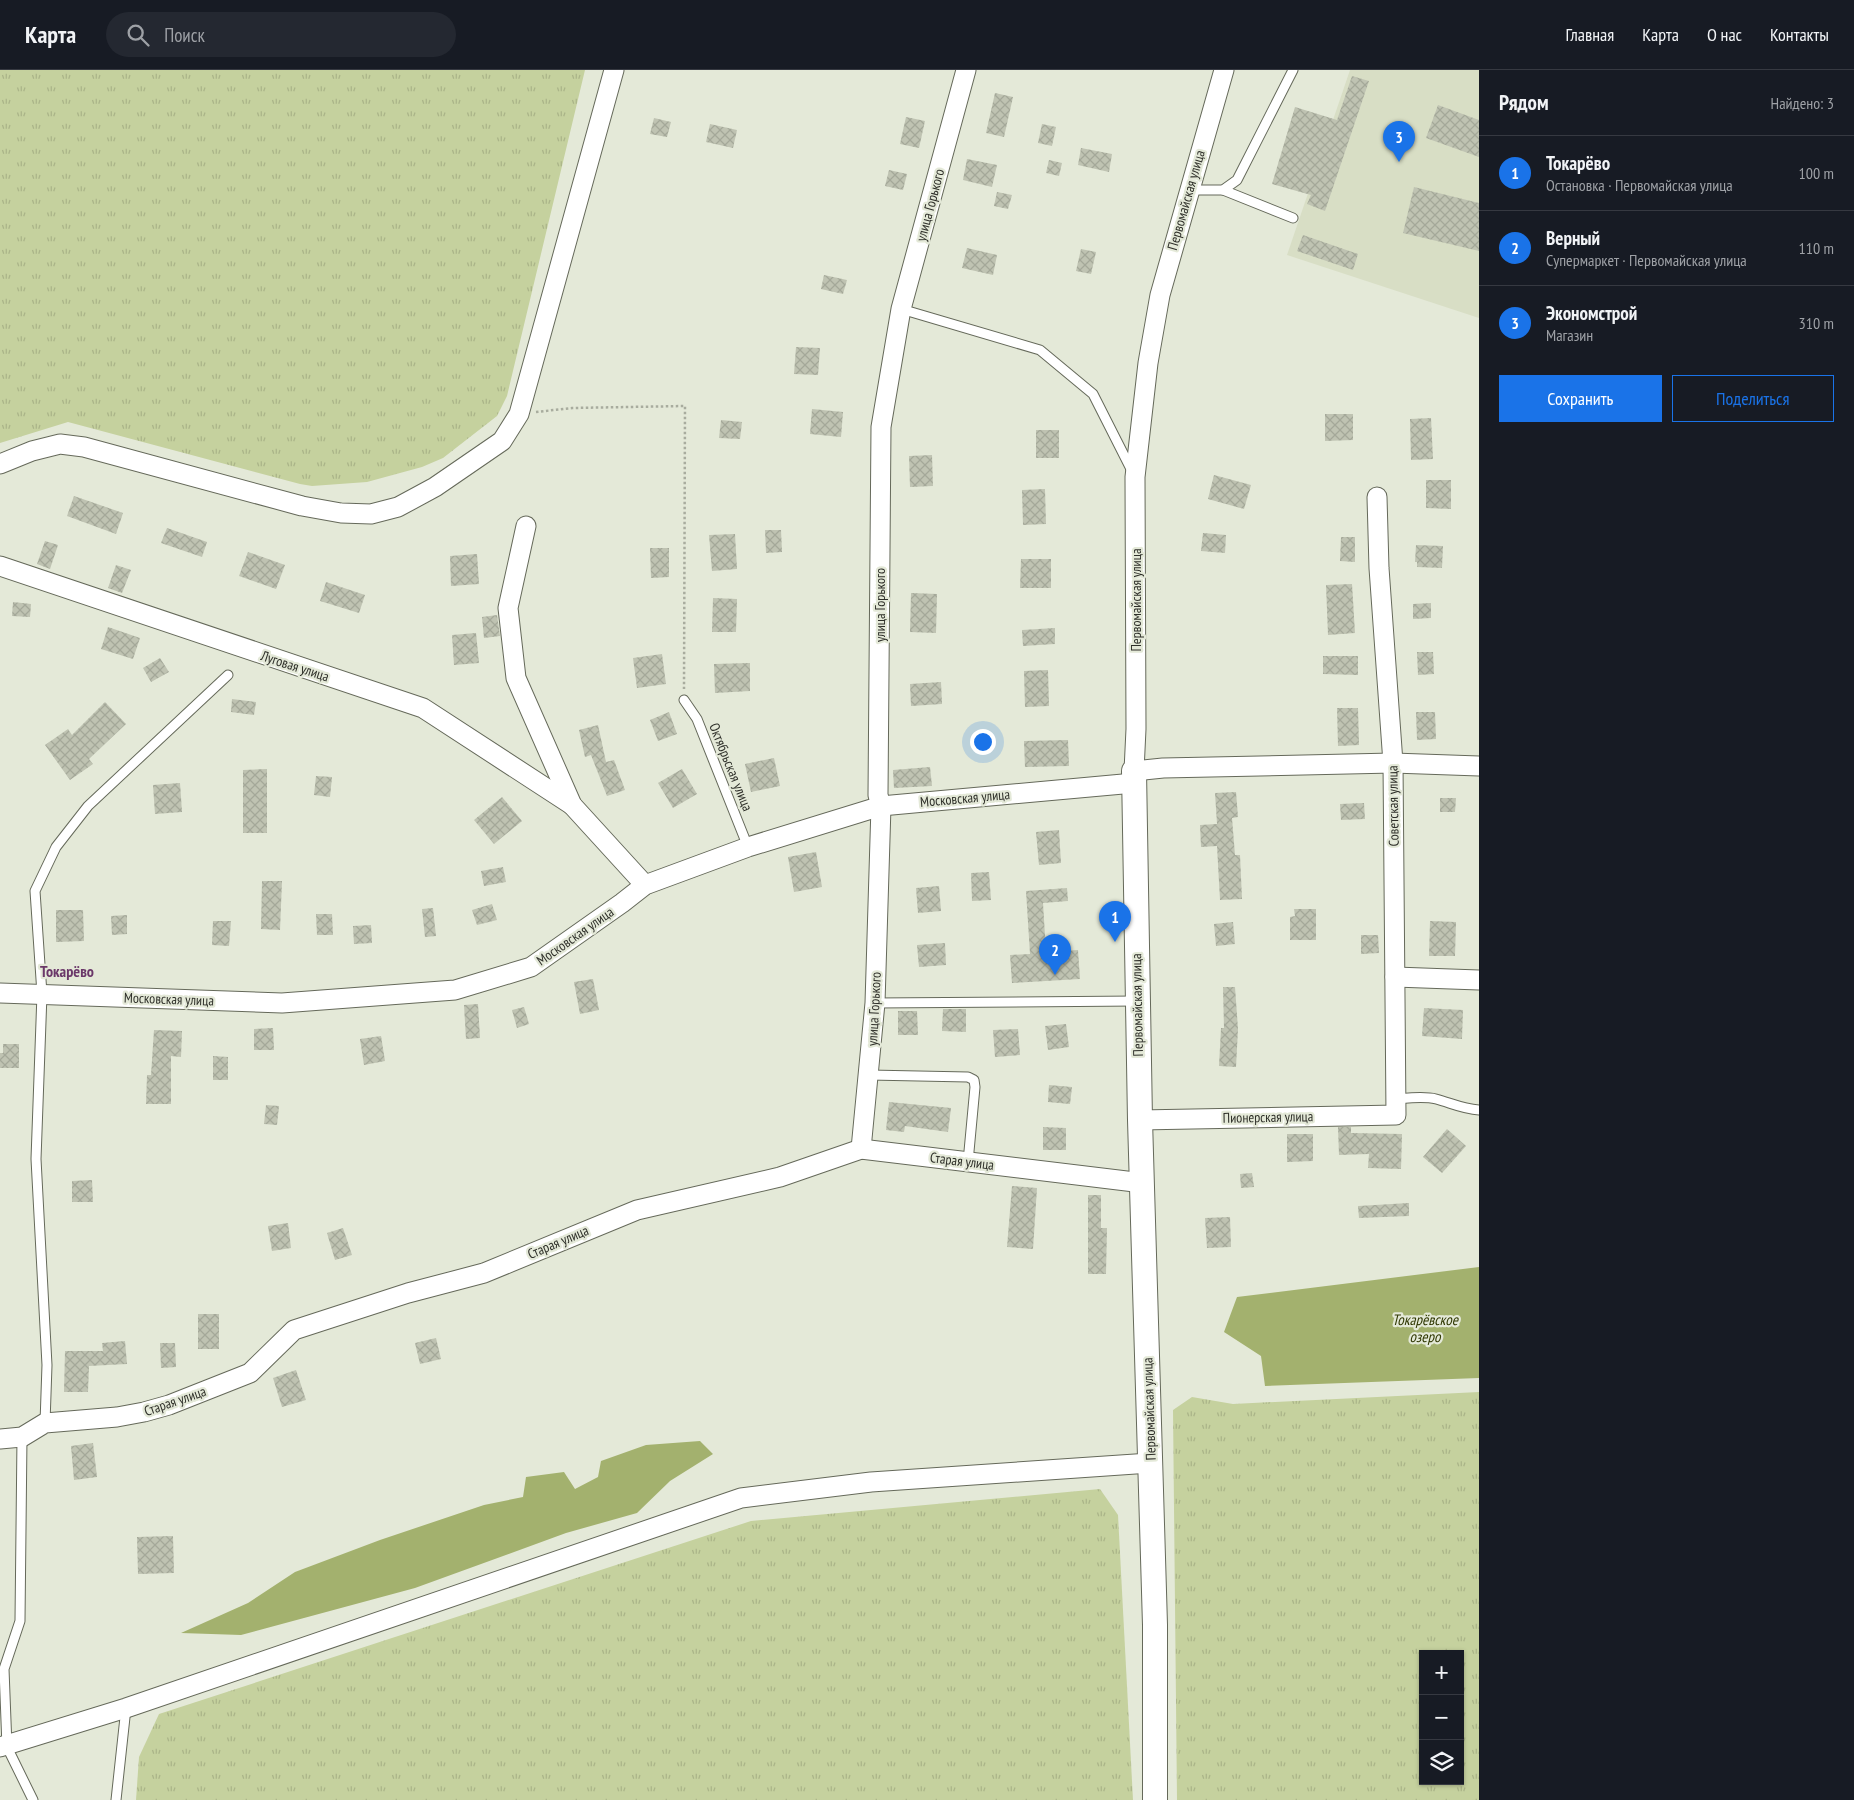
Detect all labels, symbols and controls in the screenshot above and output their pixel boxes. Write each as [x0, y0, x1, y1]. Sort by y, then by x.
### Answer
search box [106, 12, 456, 57]
text: Карта [25, 19, 76, 50]
icon: search [124, 21, 152, 49]
text: Поиск [164, 23, 205, 47]
text: Главная [1566, 23, 1614, 46]
text: Карта [1642, 23, 1679, 46]
text: О нас [1707, 23, 1742, 46]
text: Контакты [1770, 23, 1829, 46]
text: Рядом [1499, 89, 1549, 116]
text: Найдено: 3 [1771, 93, 1834, 113]
pin: 3 [1383, 121, 1415, 162]
street label: Первомайская улица [1163, 148, 1209, 252]
text: Токарёво [1546, 151, 1610, 175]
text: 1 [1511, 163, 1519, 183]
text: 100 m [1799, 163, 1834, 183]
street label: улица Горького [912, 167, 948, 243]
text: Остановка · Первомайская улица [1546, 175, 1733, 195]
text: Верный [1546, 226, 1600, 250]
text: 2 [1511, 238, 1519, 258]
text: 110 m [1799, 238, 1834, 258]
text: Супермаркет · Первомайская улица [1546, 250, 1747, 270]
text: Экономстрой [1546, 301, 1637, 325]
text: 3 [1511, 313, 1519, 333]
text: 310 m [1799, 313, 1834, 333]
text: Магазин [1546, 325, 1593, 345]
button: Сохранить [1499, 375, 1662, 422]
button: Поделиться [1672, 375, 1834, 422]
street label: Первомайская улица [1127, 548, 1145, 652]
street label: улица Горького [871, 568, 889, 642]
street label: Луговая улица [258, 646, 331, 685]
street label: Октябрьская улица [705, 720, 757, 814]
your location [970, 729, 996, 755]
street label: Советская улица [1383, 765, 1403, 847]
street label: Московская улица [919, 785, 1011, 811]
pin: 1 [1099, 901, 1131, 942]
street label: Московская улица [533, 903, 617, 969]
pin: 2 [1039, 934, 1071, 975]
street label: Первомайская улица [1127, 953, 1147, 1057]
district label: Токарёво [40, 961, 94, 981]
street label: улица Горького [863, 971, 885, 1047]
street label: Московская улица [124, 988, 214, 1010]
street label: Пионерская улица [1223, 1107, 1313, 1127]
street label: Старая улица [929, 1148, 995, 1174]
street label: Старая улица [525, 1221, 591, 1263]
water label: Токарёвское озеро [1392, 1310, 1459, 1346]
street label: Первомайская улица [1138, 1357, 1160, 1461]
street label: Старая улица [142, 1382, 208, 1420]
map controls [1419, 1650, 1464, 1785]
button: + [1419, 1650, 1464, 1695]
button: − [1419, 1695, 1464, 1740]
button: layers [1419, 1740, 1464, 1785]

